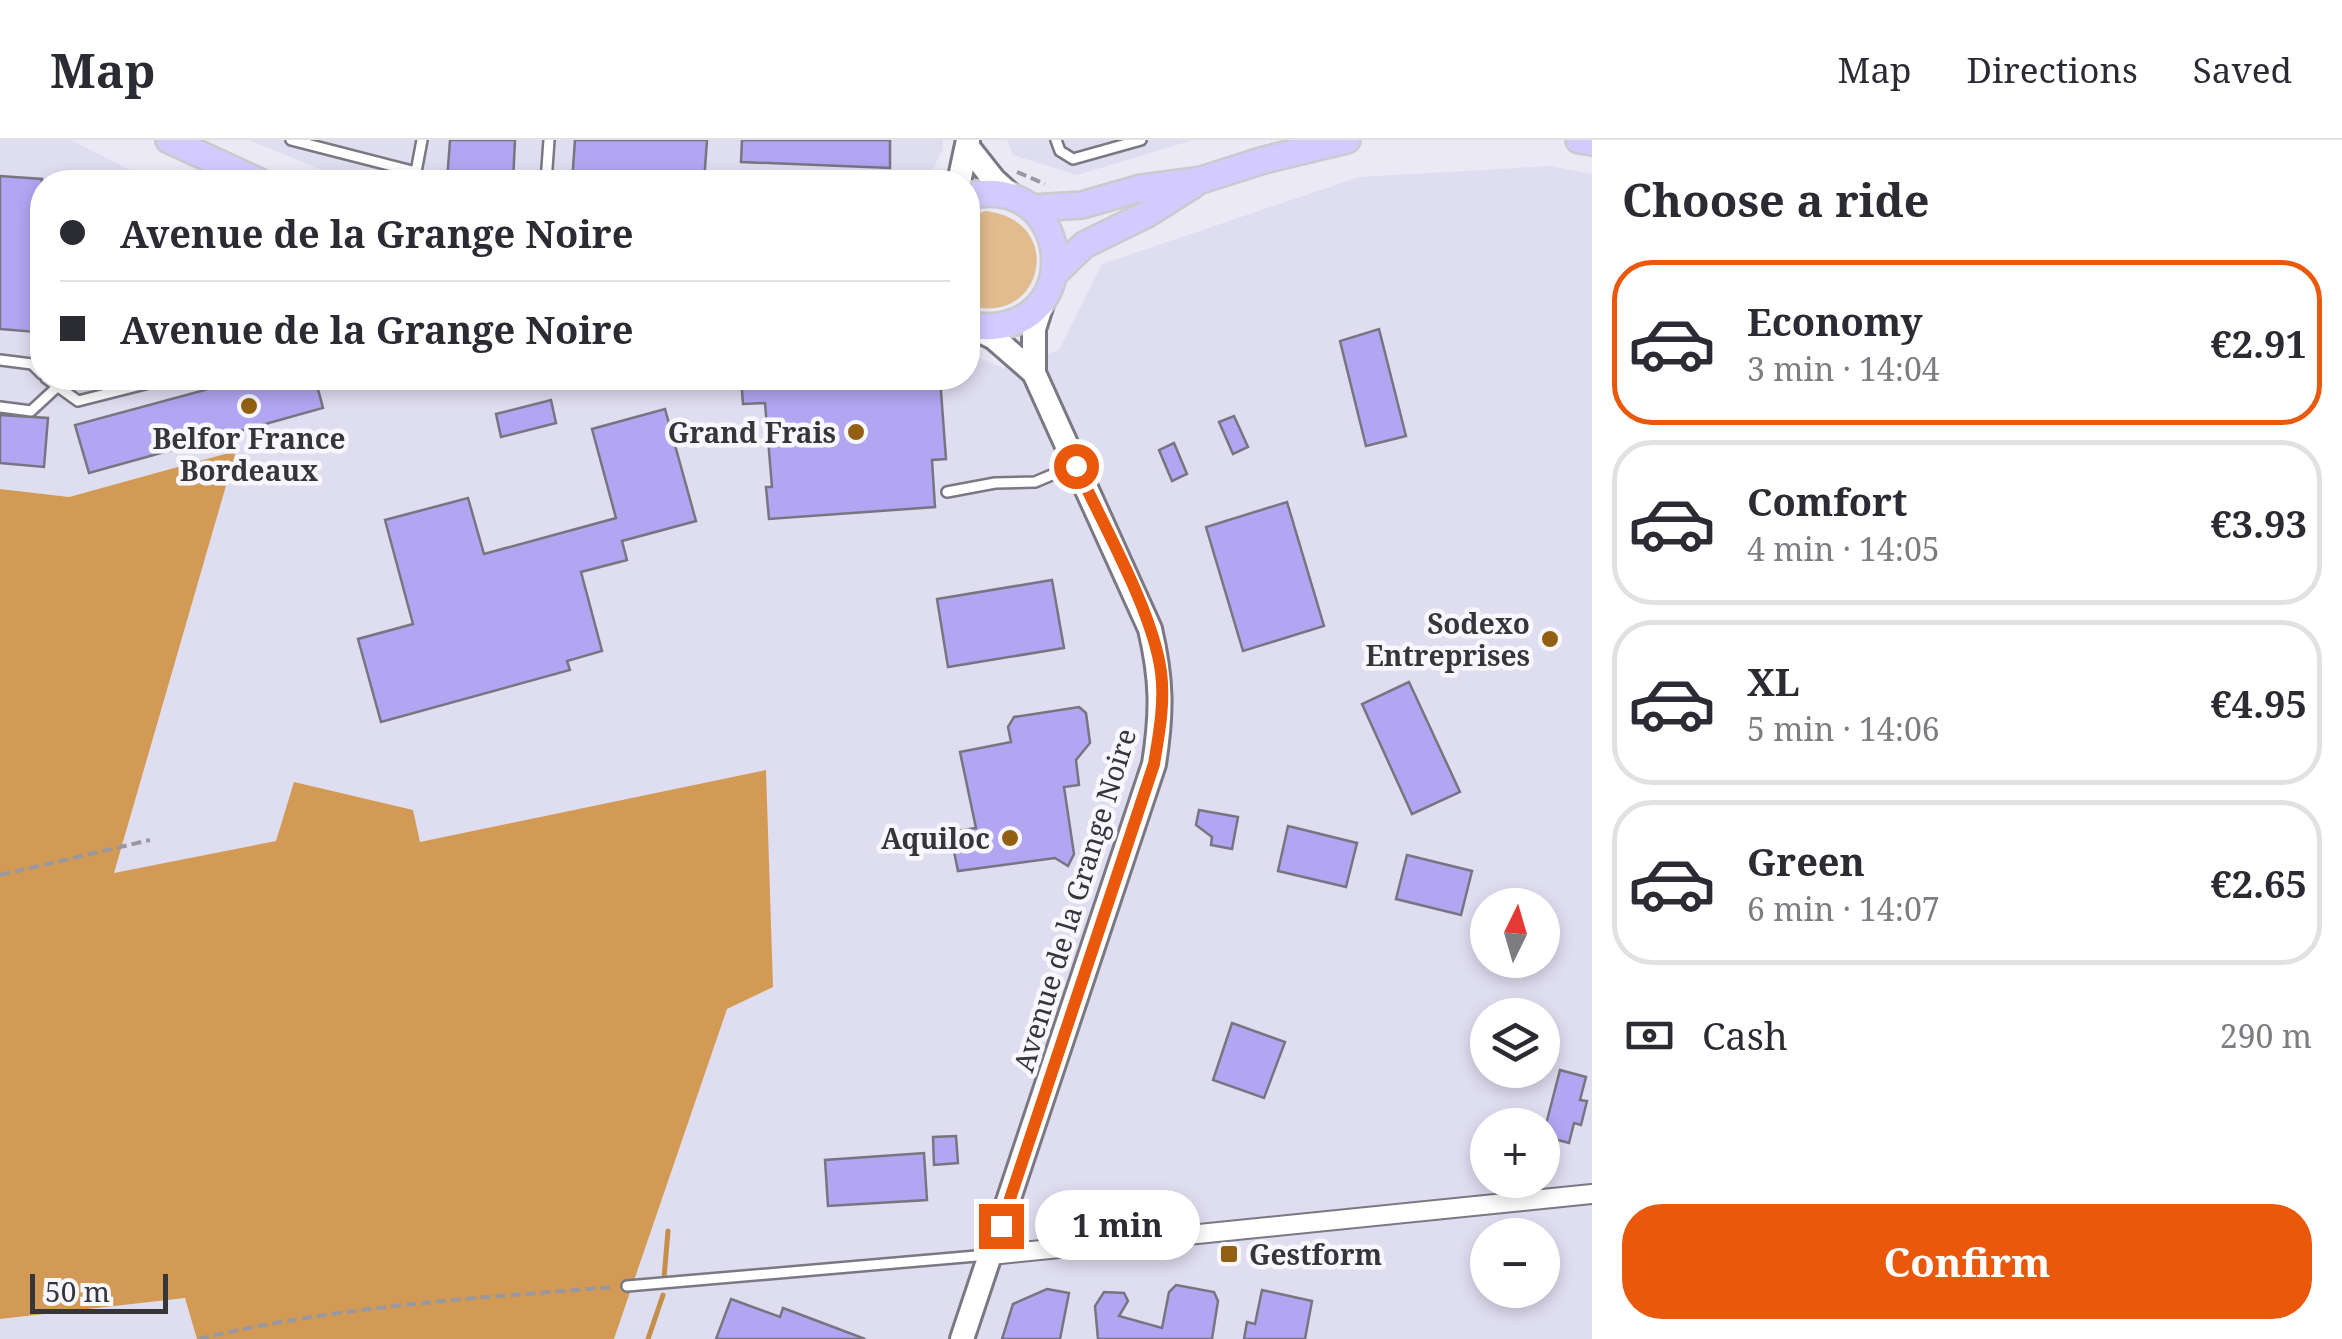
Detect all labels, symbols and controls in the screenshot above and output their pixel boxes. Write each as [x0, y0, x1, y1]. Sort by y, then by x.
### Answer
text: Map [50, 37, 155, 102]
text: Map [1838, 46, 1912, 93]
text: Directions [1967, 46, 2138, 93]
text: Saved [2193, 46, 2292, 93]
text: Choose a ride [1622, 169, 1930, 230]
text: Avenue de la Grange Noire [120, 207, 633, 259]
text: Economy [1747, 295, 1923, 347]
icon: car [1627, 298, 1717, 388]
text: Avenue de la Grange Noire [120, 303, 633, 355]
text: €2.91 [2210, 317, 2307, 369]
text: 3 min · 14:04 [1747, 347, 1940, 390]
marker: Belfor France Bordeaux [238, 395, 260, 417]
place label: Grand Frais [668, 413, 836, 451]
place label: Belfor France Bordeaux [153, 419, 345, 489]
marker: Grand Frais [845, 421, 867, 443]
route start [1054, 444, 1099, 489]
text: Comfort [1747, 475, 1907, 527]
icon: car [1627, 478, 1717, 568]
text: €3.93 [2210, 497, 2307, 549]
text: 4 min · 14:05 [1747, 527, 1940, 570]
place label: Sodexo Entreprises [1366, 604, 1530, 674]
marker: Sodexo Entreprises [1539, 628, 1561, 650]
text: XL [1747, 655, 1800, 707]
icon: car [1627, 658, 1717, 748]
text: €4.95 [2210, 677, 2307, 729]
text: 5 min · 14:06 [1747, 707, 1940, 750]
street label: Avenue de la Grange Noire [1004, 724, 1144, 1076]
place label: Aquiloc [881, 819, 990, 857]
marker: Aquiloc [999, 827, 1021, 849]
text: Green [1747, 835, 1865, 887]
icon: car [1627, 838, 1717, 928]
text: €2.65 [2210, 857, 2307, 909]
text: 6 min · 14:07 [1747, 887, 1940, 930]
north arrow [1470, 888, 1560, 978]
map controls [1470, 888, 1560, 1308]
button: layers [1470, 998, 1560, 1088]
icon: cash [1622, 1008, 1677, 1063]
text: Cash [1702, 1009, 1788, 1061]
text: 290 m [2220, 1014, 2312, 1057]
button: + [1470, 1108, 1560, 1198]
callout: 1 min [1036, 1191, 1201, 1261]
text: 1 min [1072, 1203, 1163, 1246]
route end [979, 1204, 1024, 1249]
button: Confirm [1622, 1204, 2312, 1319]
button: − [1470, 1218, 1560, 1308]
place label: Gestform [1249, 1235, 1382, 1273]
marker: Gestform [1218, 1243, 1240, 1265]
scale bar [30, 1269, 168, 1314]
text: 50 m [45, 1272, 110, 1310]

